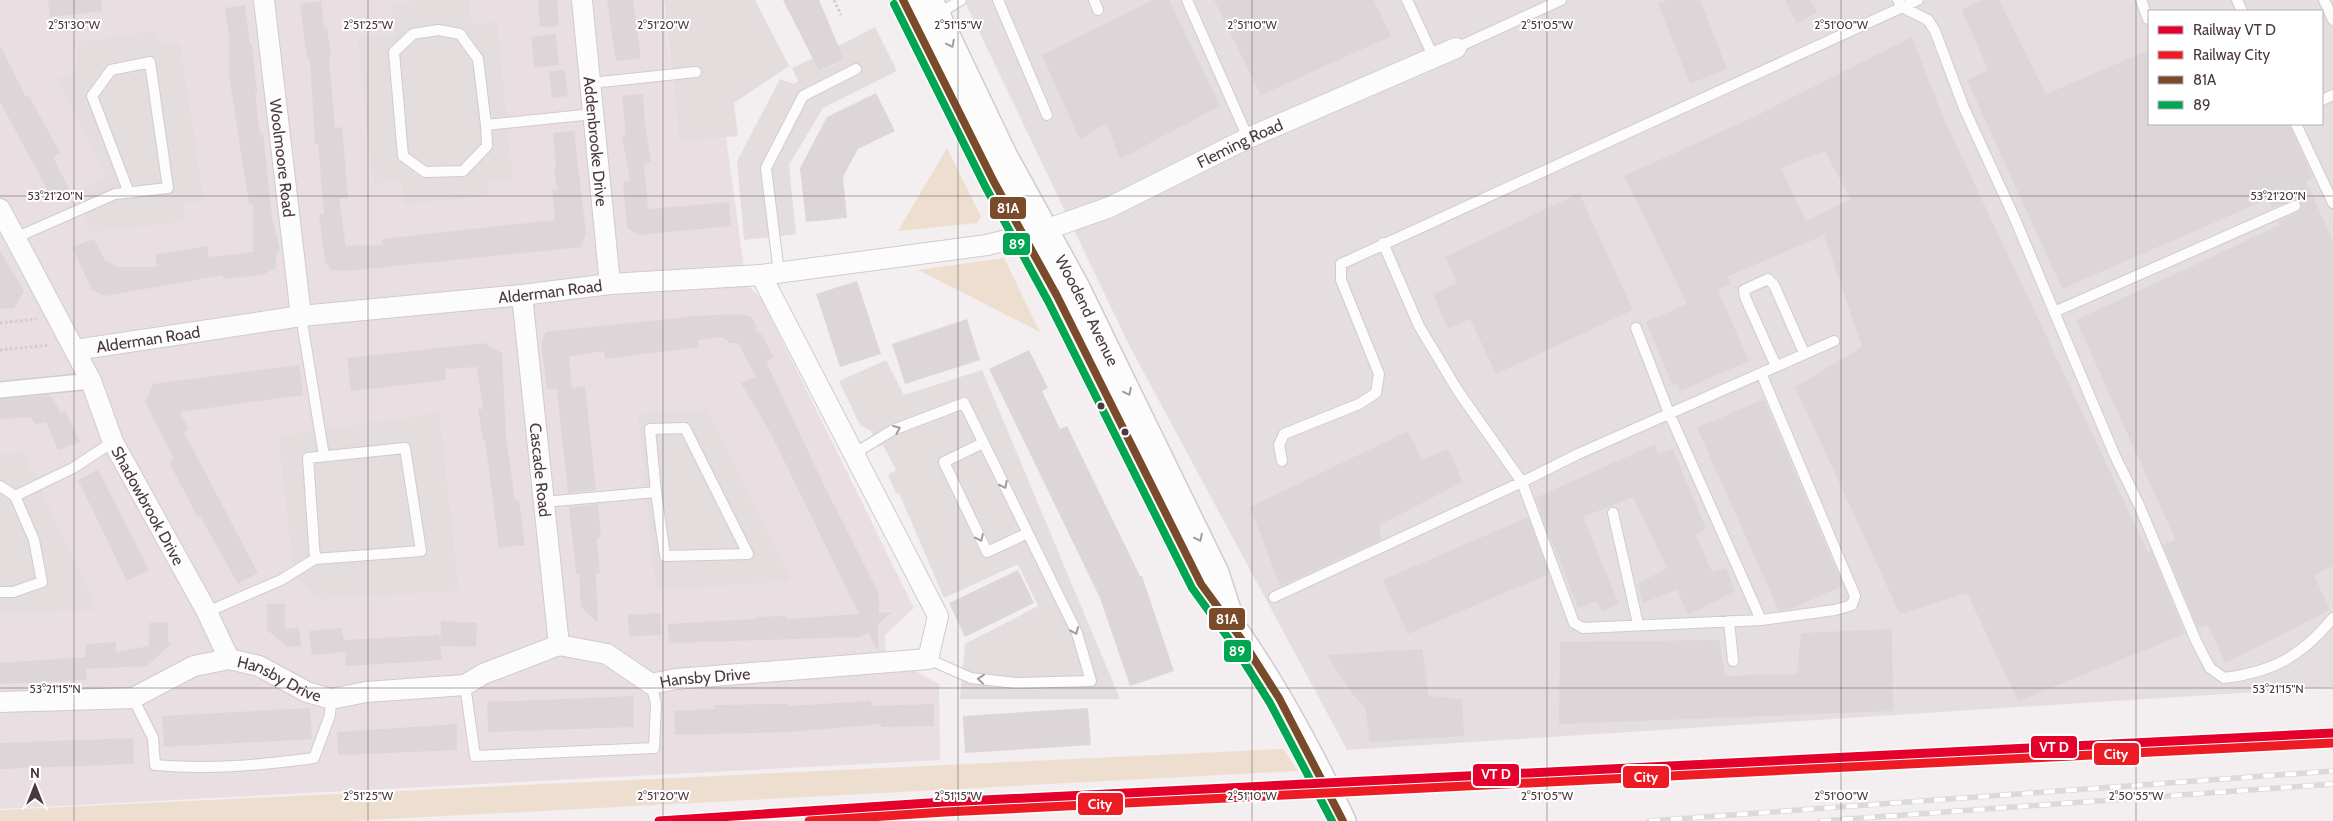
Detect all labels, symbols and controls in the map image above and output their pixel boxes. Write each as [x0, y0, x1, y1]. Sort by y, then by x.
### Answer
legend [2148, 10, 2323, 125]
text: 2°51'30"W [48, 17, 101, 32]
text: 2°51'25"W [343, 17, 394, 32]
text: 2°51'20"W [637, 17, 690, 32]
text: 2°51'15"W [934, 17, 983, 32]
text: 2°51'10"W [1227, 17, 1278, 32]
text: 2°51'05"W [1521, 17, 1574, 32]
text: 2°51'00"W [1814, 17, 1869, 32]
text: Railway VT D [2193, 21, 2276, 39]
one-way arrow [945, 39, 955, 48]
text: Railway City [2193, 46, 2270, 64]
text: 81A [2193, 71, 2217, 89]
street label: Addenbrooke Drive [580, 75, 611, 207]
text: 89 [2193, 96, 2211, 114]
street label: Woolmoore Road [266, 98, 298, 218]
street label: Fleming Road [1194, 115, 1286, 172]
text: 53°21'20"N [27, 188, 83, 203]
text: 53°21'20"N [2250, 188, 2306, 203]
line badge: 81A [989, 196, 1027, 220]
text: 81A [997, 199, 1019, 217]
line badge: 89 [1002, 232, 1031, 256]
text: 89 [1009, 235, 1025, 253]
street label: Woodend Avenue [1051, 252, 1122, 369]
street label: Alderman Road [497, 276, 603, 307]
street label: Alderman Road [95, 322, 201, 357]
one-way arrow [1122, 387, 1132, 396]
unlabelled marker [1096, 401, 1106, 411]
street label: Cascade Road [526, 422, 554, 518]
one-way arrow [892, 425, 901, 435]
unlabelled marker [1120, 427, 1130, 437]
street label: Shadowbrook Drive [107, 443, 188, 569]
one-way arrow [998, 480, 1008, 489]
one-way arrow [974, 533, 984, 542]
one-way arrow [1193, 533, 1203, 542]
line badge: 81A [1208, 607, 1246, 631]
text: 81A [1216, 610, 1238, 628]
one-way arrow [1069, 626, 1079, 635]
line badge: 89 [1223, 639, 1252, 663]
text: 89 [1229, 642, 1245, 660]
street label: Hansby Drive [235, 652, 323, 706]
street label: Hansby Drive [658, 664, 751, 692]
one-way arrow [977, 674, 985, 685]
text: 53°21'15"N [29, 681, 81, 696]
text: 53°21'15"N [2252, 681, 2304, 696]
line badge: VT D [2030, 735, 2078, 759]
text: VT D [2039, 738, 2069, 756]
line badge: City [2093, 742, 2140, 766]
text: City [2104, 745, 2129, 763]
north arrow [10, 761, 60, 811]
line badge: VT D [1472, 763, 1520, 787]
text: N [30, 764, 40, 782]
text: VT D [1481, 765, 1511, 783]
line badge: City [1622, 765, 1670, 789]
text: City [1634, 768, 1659, 786]
text: 2°51'25"W [343, 788, 394, 803]
text: 2°51'20"W [637, 788, 690, 803]
text: 2°51'15"W [934, 788, 983, 803]
text: 2°51'10"W [1227, 788, 1278, 803]
text: 2°51'05"W [1521, 788, 1574, 803]
text: 2°51'00"W [1814, 788, 1869, 803]
text: 2°50'55"W [2109, 788, 2164, 803]
line badge: City [1077, 792, 1124, 816]
text: City [1088, 795, 1113, 813]

